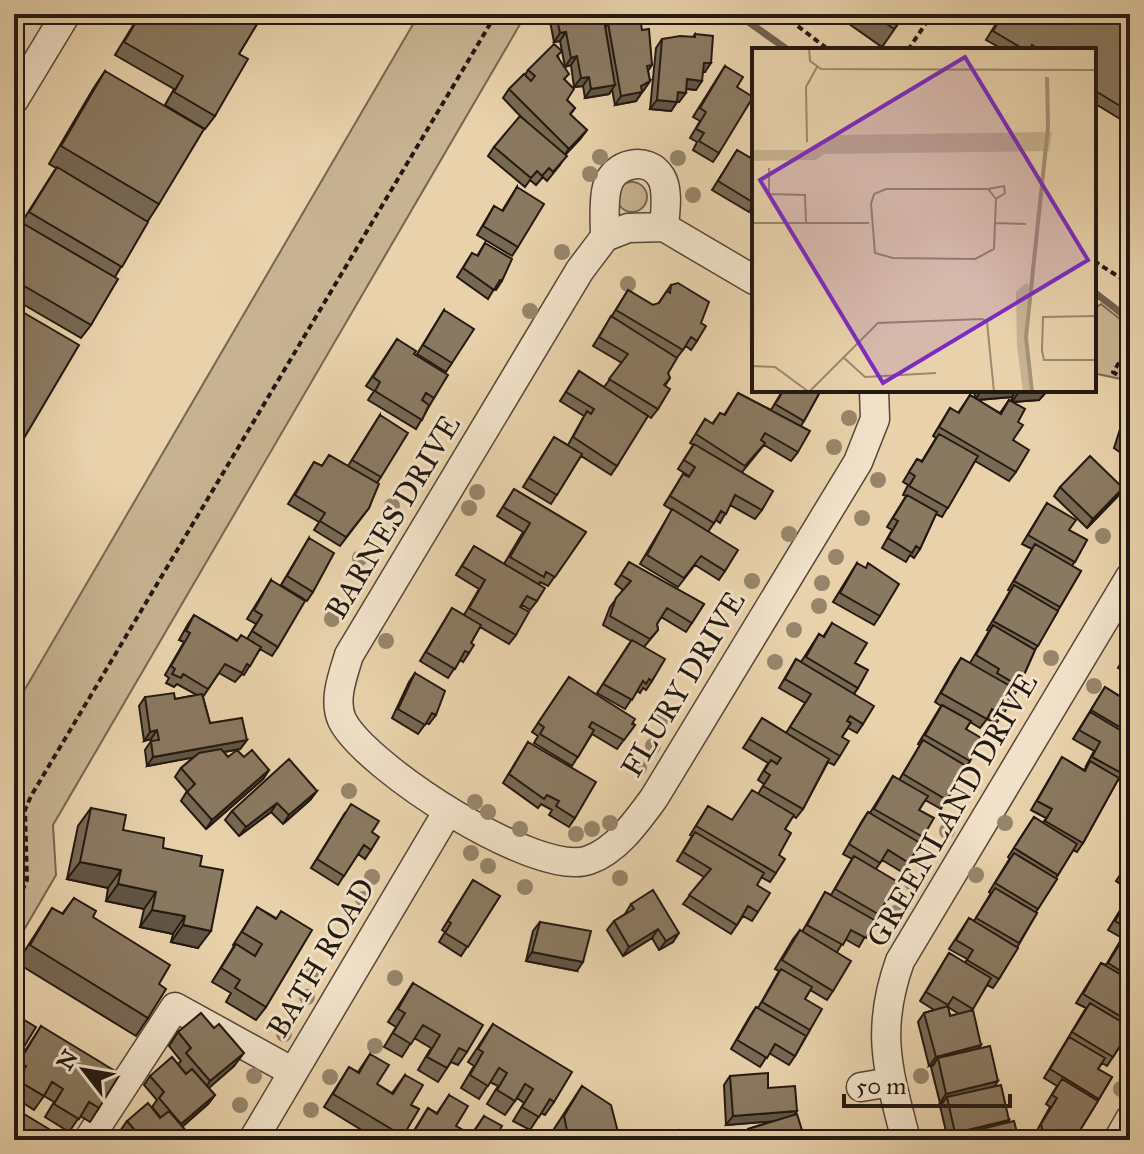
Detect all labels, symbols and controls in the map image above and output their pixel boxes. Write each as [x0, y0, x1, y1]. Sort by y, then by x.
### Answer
inset map [752, 48, 1096, 392]
street label: BARNES DRIVE [318, 409, 468, 625]
street label: FLURY DRIVE [613, 585, 753, 783]
street label: GREENLAND DRIVE [859, 667, 1045, 953]
street label: BATH ROAD [259, 872, 383, 1044]
north arrow [44, 1030, 124, 1110]
text: N [51, 1045, 84, 1075]
scale bar [844, 1058, 1010, 1108]
text: 50 m [856, 1071, 906, 1101]

